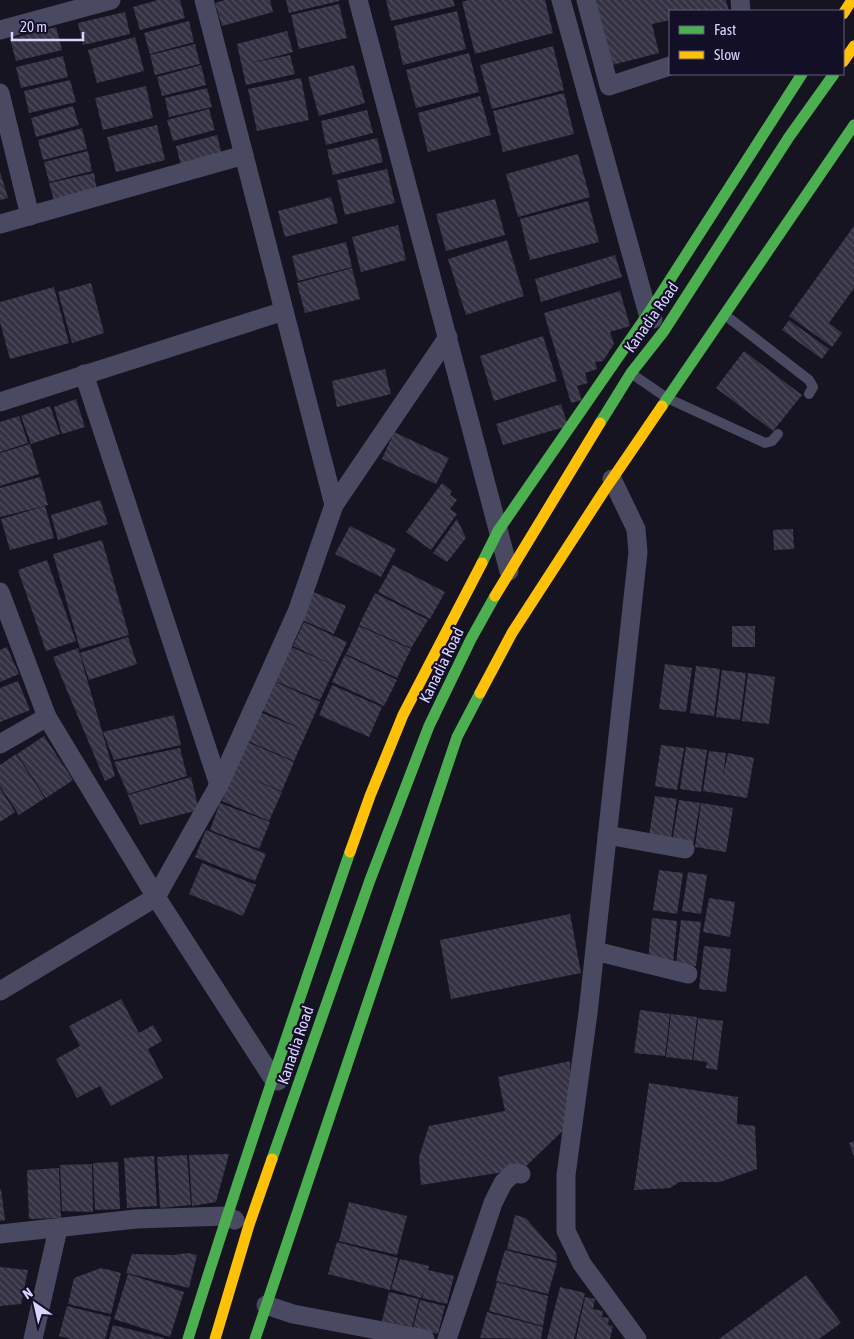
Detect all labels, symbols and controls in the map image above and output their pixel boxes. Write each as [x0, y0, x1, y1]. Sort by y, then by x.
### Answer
scale bar [12, 10, 84, 42]
legend [669, 10, 844, 75]
text: 20 m [20, 18, 47, 35]
text: Fast [714, 21, 736, 38]
text: Slow [714, 46, 740, 63]
street label: Kanadia Road [620, 278, 682, 356]
street label: Kanadia Road [415, 624, 467, 706]
street label: Kanadia Road [273, 1003, 317, 1087]
north arrow [10, 1279, 60, 1329]
text: N [20, 1284, 36, 1302]

